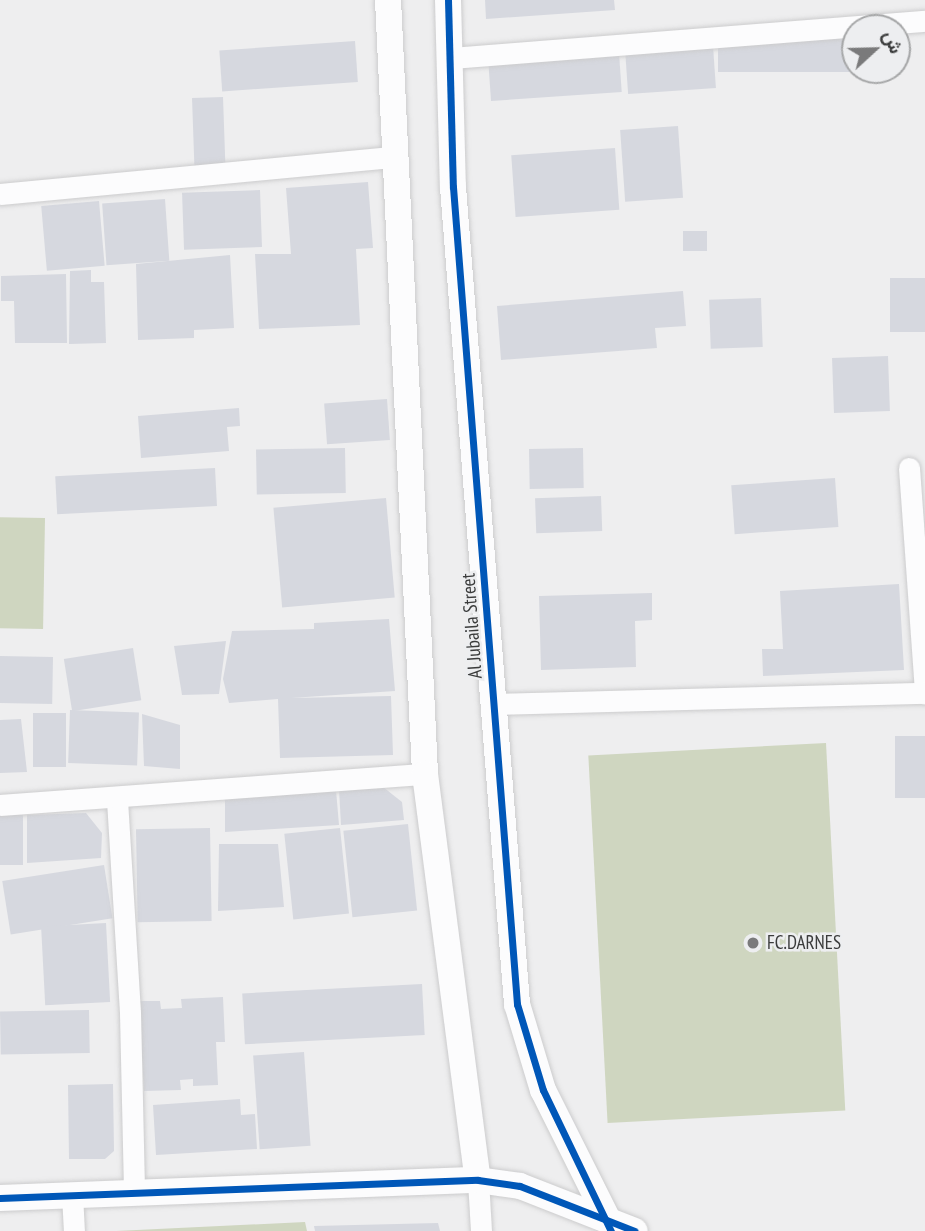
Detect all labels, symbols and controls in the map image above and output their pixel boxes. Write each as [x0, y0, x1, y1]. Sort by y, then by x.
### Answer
north arrow [841, 14, 911, 84]
text: ش [878, 27, 909, 57]
street label: Al Jubaila Street [457, 573, 487, 679]
place label: FC.DARNES [767, 932, 841, 954]
marker: FC.DARNES [745, 935, 761, 951]

